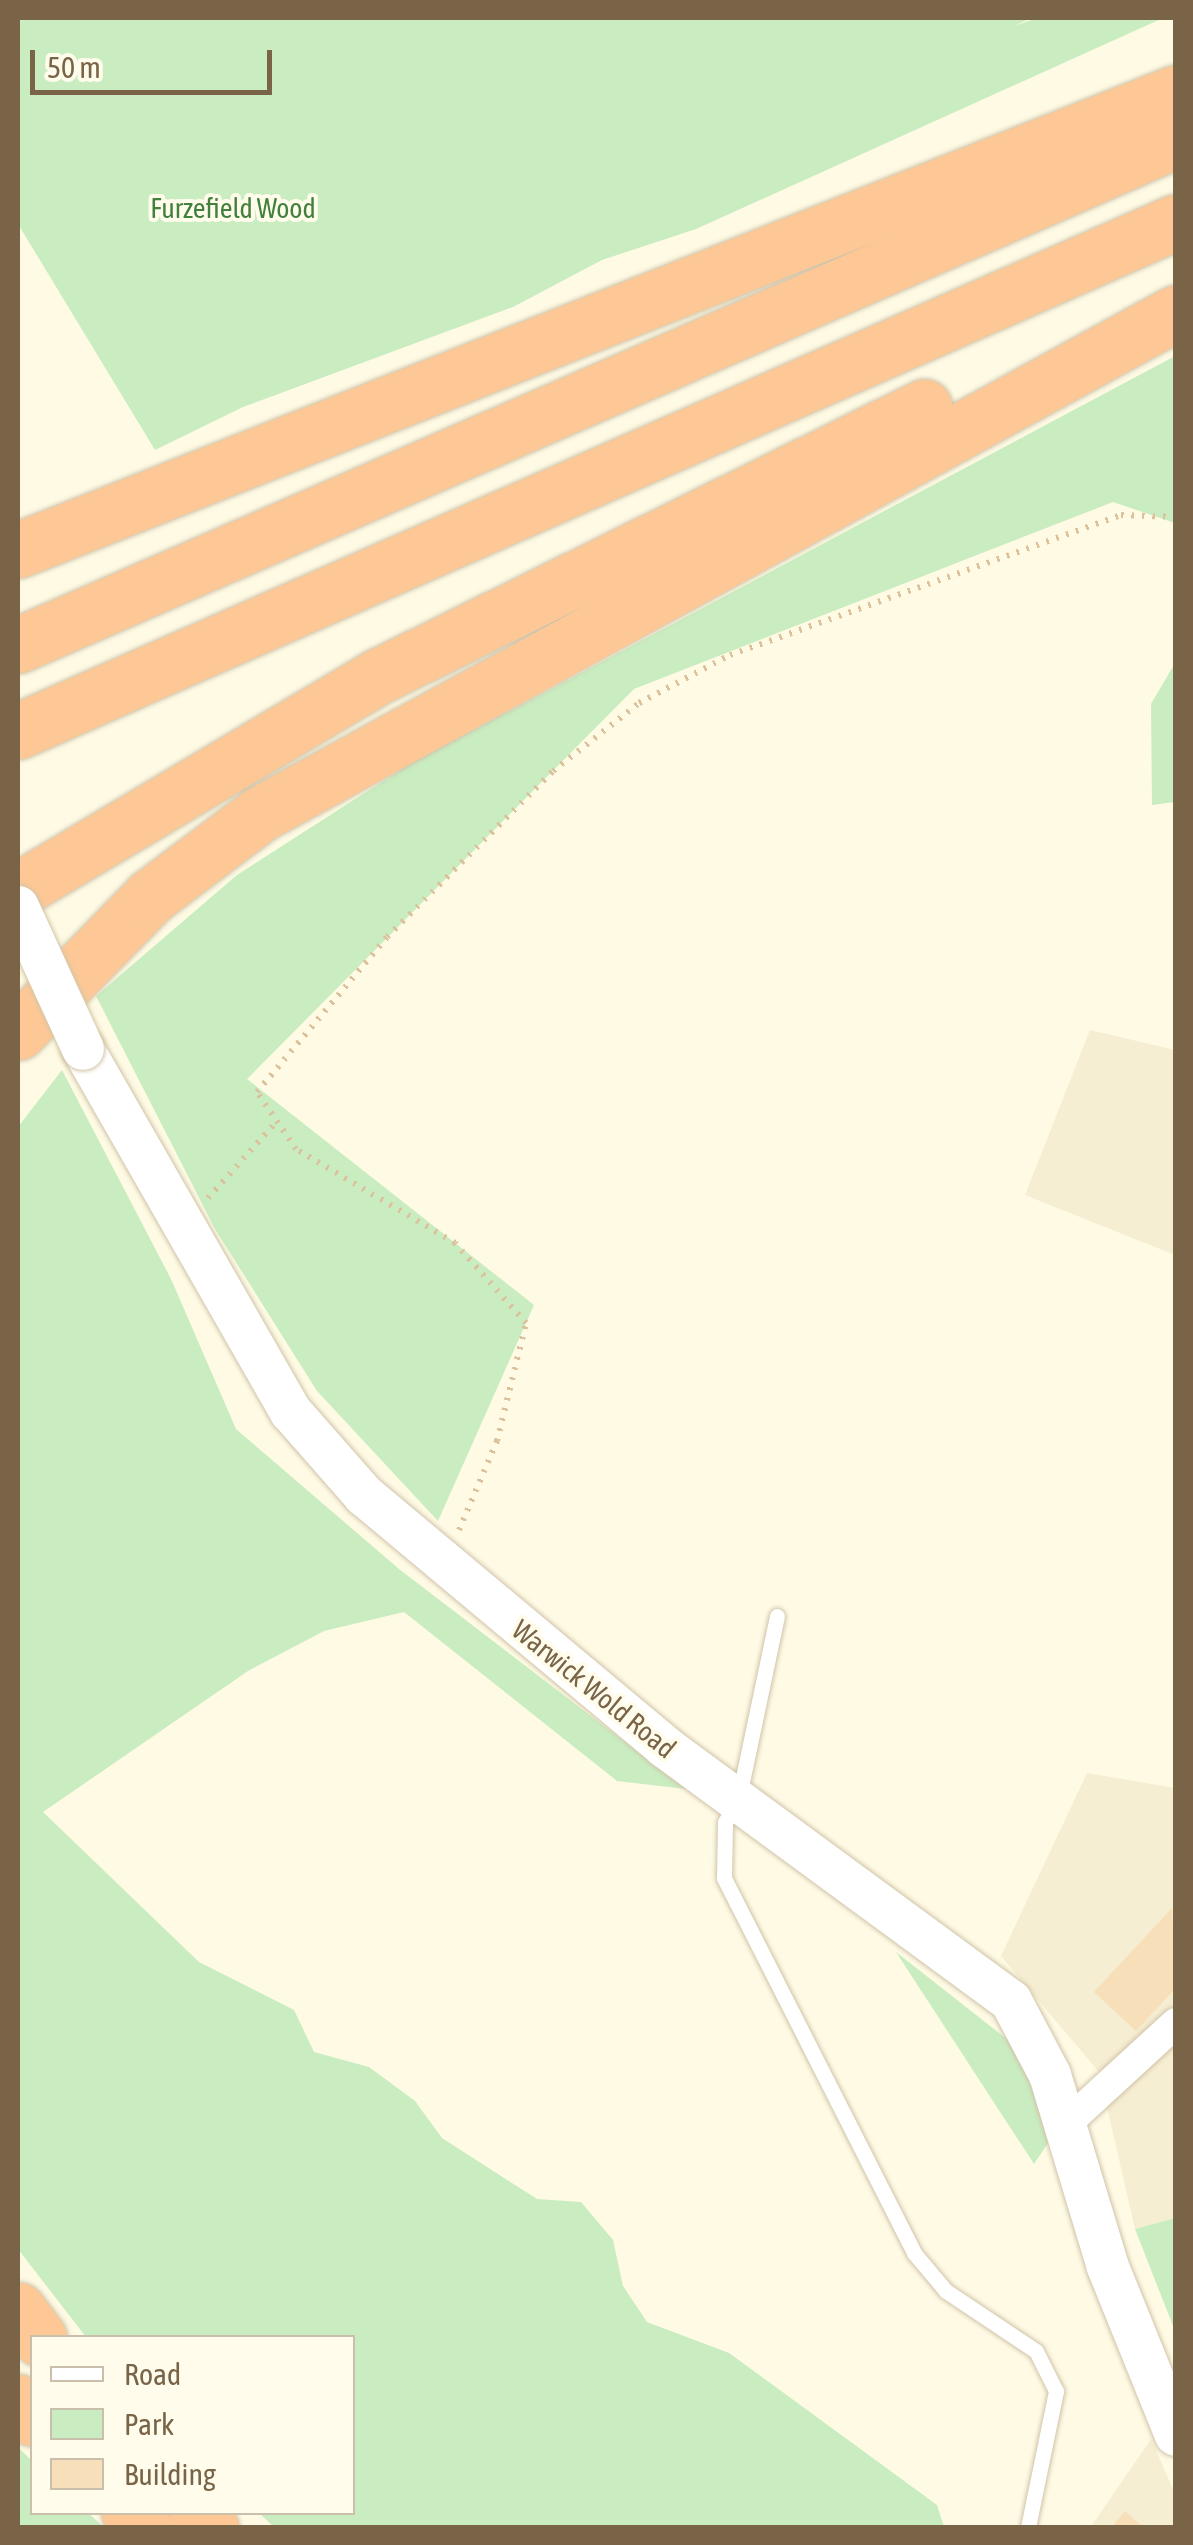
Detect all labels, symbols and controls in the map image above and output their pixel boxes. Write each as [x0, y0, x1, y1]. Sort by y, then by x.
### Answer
scale bar [35, 30, 278, 92]
text: 50 m [47, 50, 101, 84]
park label: Furzefield Wood [150, 191, 316, 225]
street label: Warwick Wold Road [505, 1613, 683, 1765]
legend [30, 2335, 355, 2515]
text: Road [124, 2357, 181, 2391]
text: Park [124, 2407, 174, 2441]
text: Building [124, 2457, 216, 2491]

